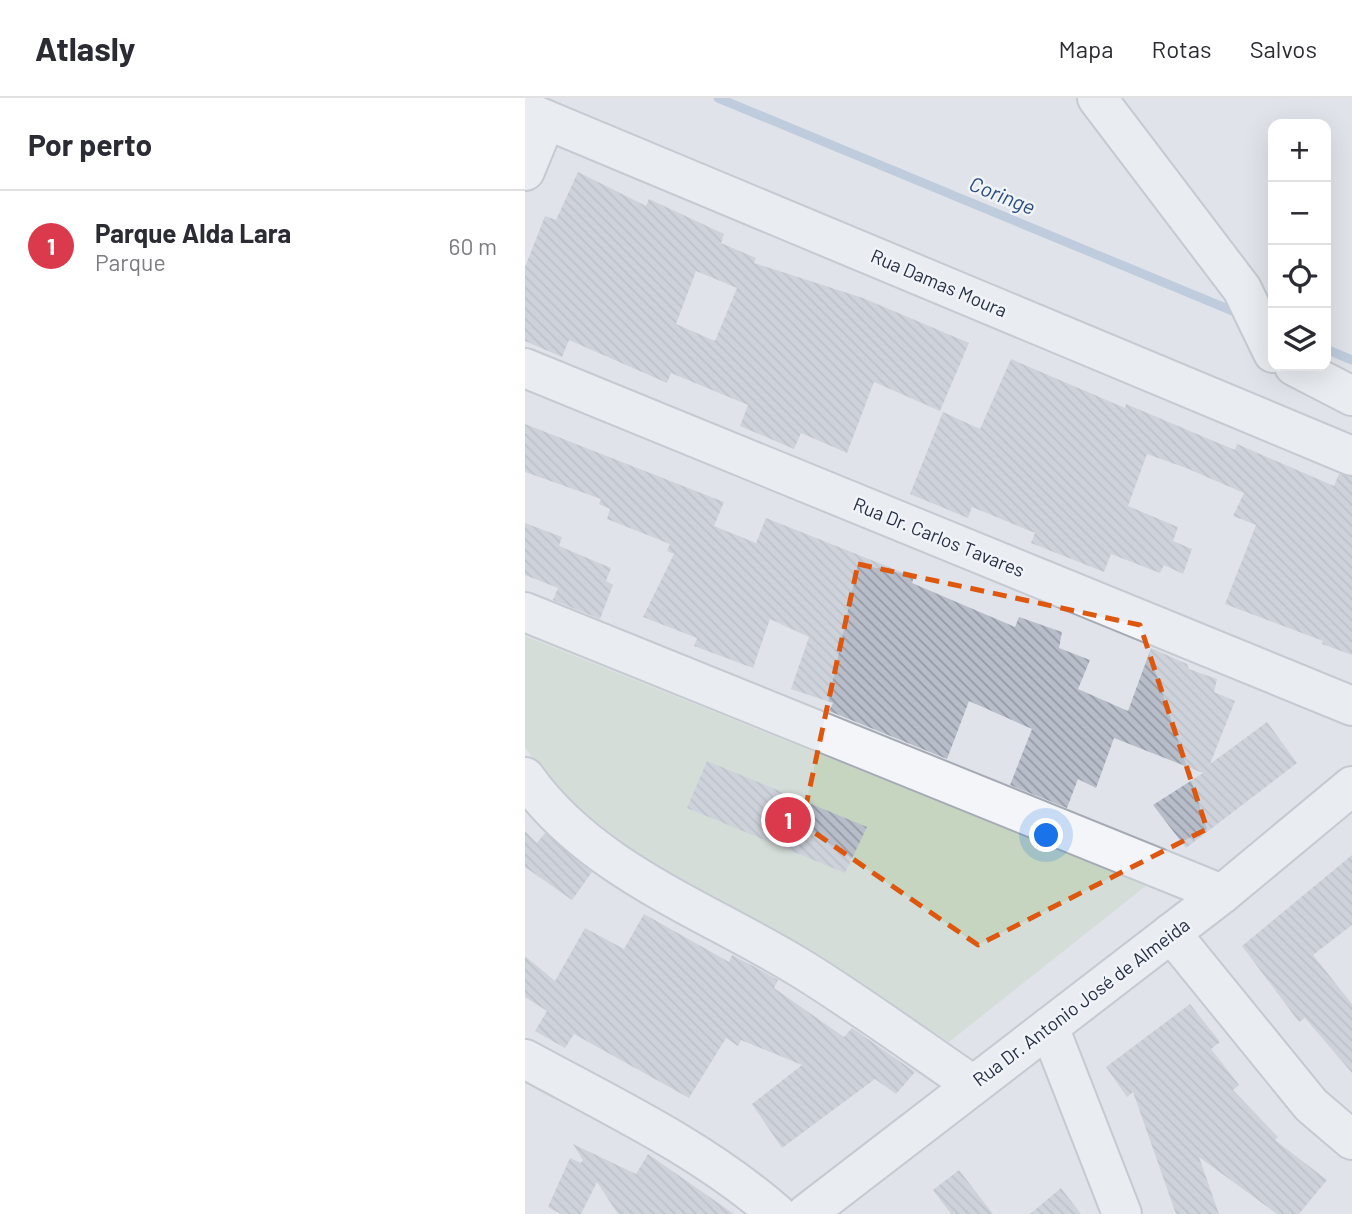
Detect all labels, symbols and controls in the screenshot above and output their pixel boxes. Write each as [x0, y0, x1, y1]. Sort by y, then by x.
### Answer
text: Atlasly [35, 28, 135, 68]
text: Mapa [1059, 34, 1114, 63]
text: Rotas [1152, 34, 1212, 63]
text: Salvos [1250, 34, 1317, 63]
map controls [1268, 119, 1331, 371]
button: + [1268, 119, 1331, 182]
text: Por perto [28, 126, 152, 162]
water label: Coringe [966, 170, 1039, 219]
button: − [1268, 182, 1331, 245]
text: Parque Alda Lara [95, 217, 291, 248]
text: 1 [47, 232, 55, 260]
text: 60 m [449, 232, 497, 260]
street label: Rua Damas Moura [868, 243, 1011, 322]
button: locate [1268, 245, 1331, 308]
text: Parque [95, 248, 166, 276]
button: layers [1268, 308, 1331, 371]
street label: Rua Dr. Carlos Tavares [850, 492, 1028, 581]
pin: 1 [765, 794, 811, 846]
your location [1029, 818, 1063, 852]
street label: Rua Dr. Antonio José de Almeida [968, 912, 1194, 1091]

